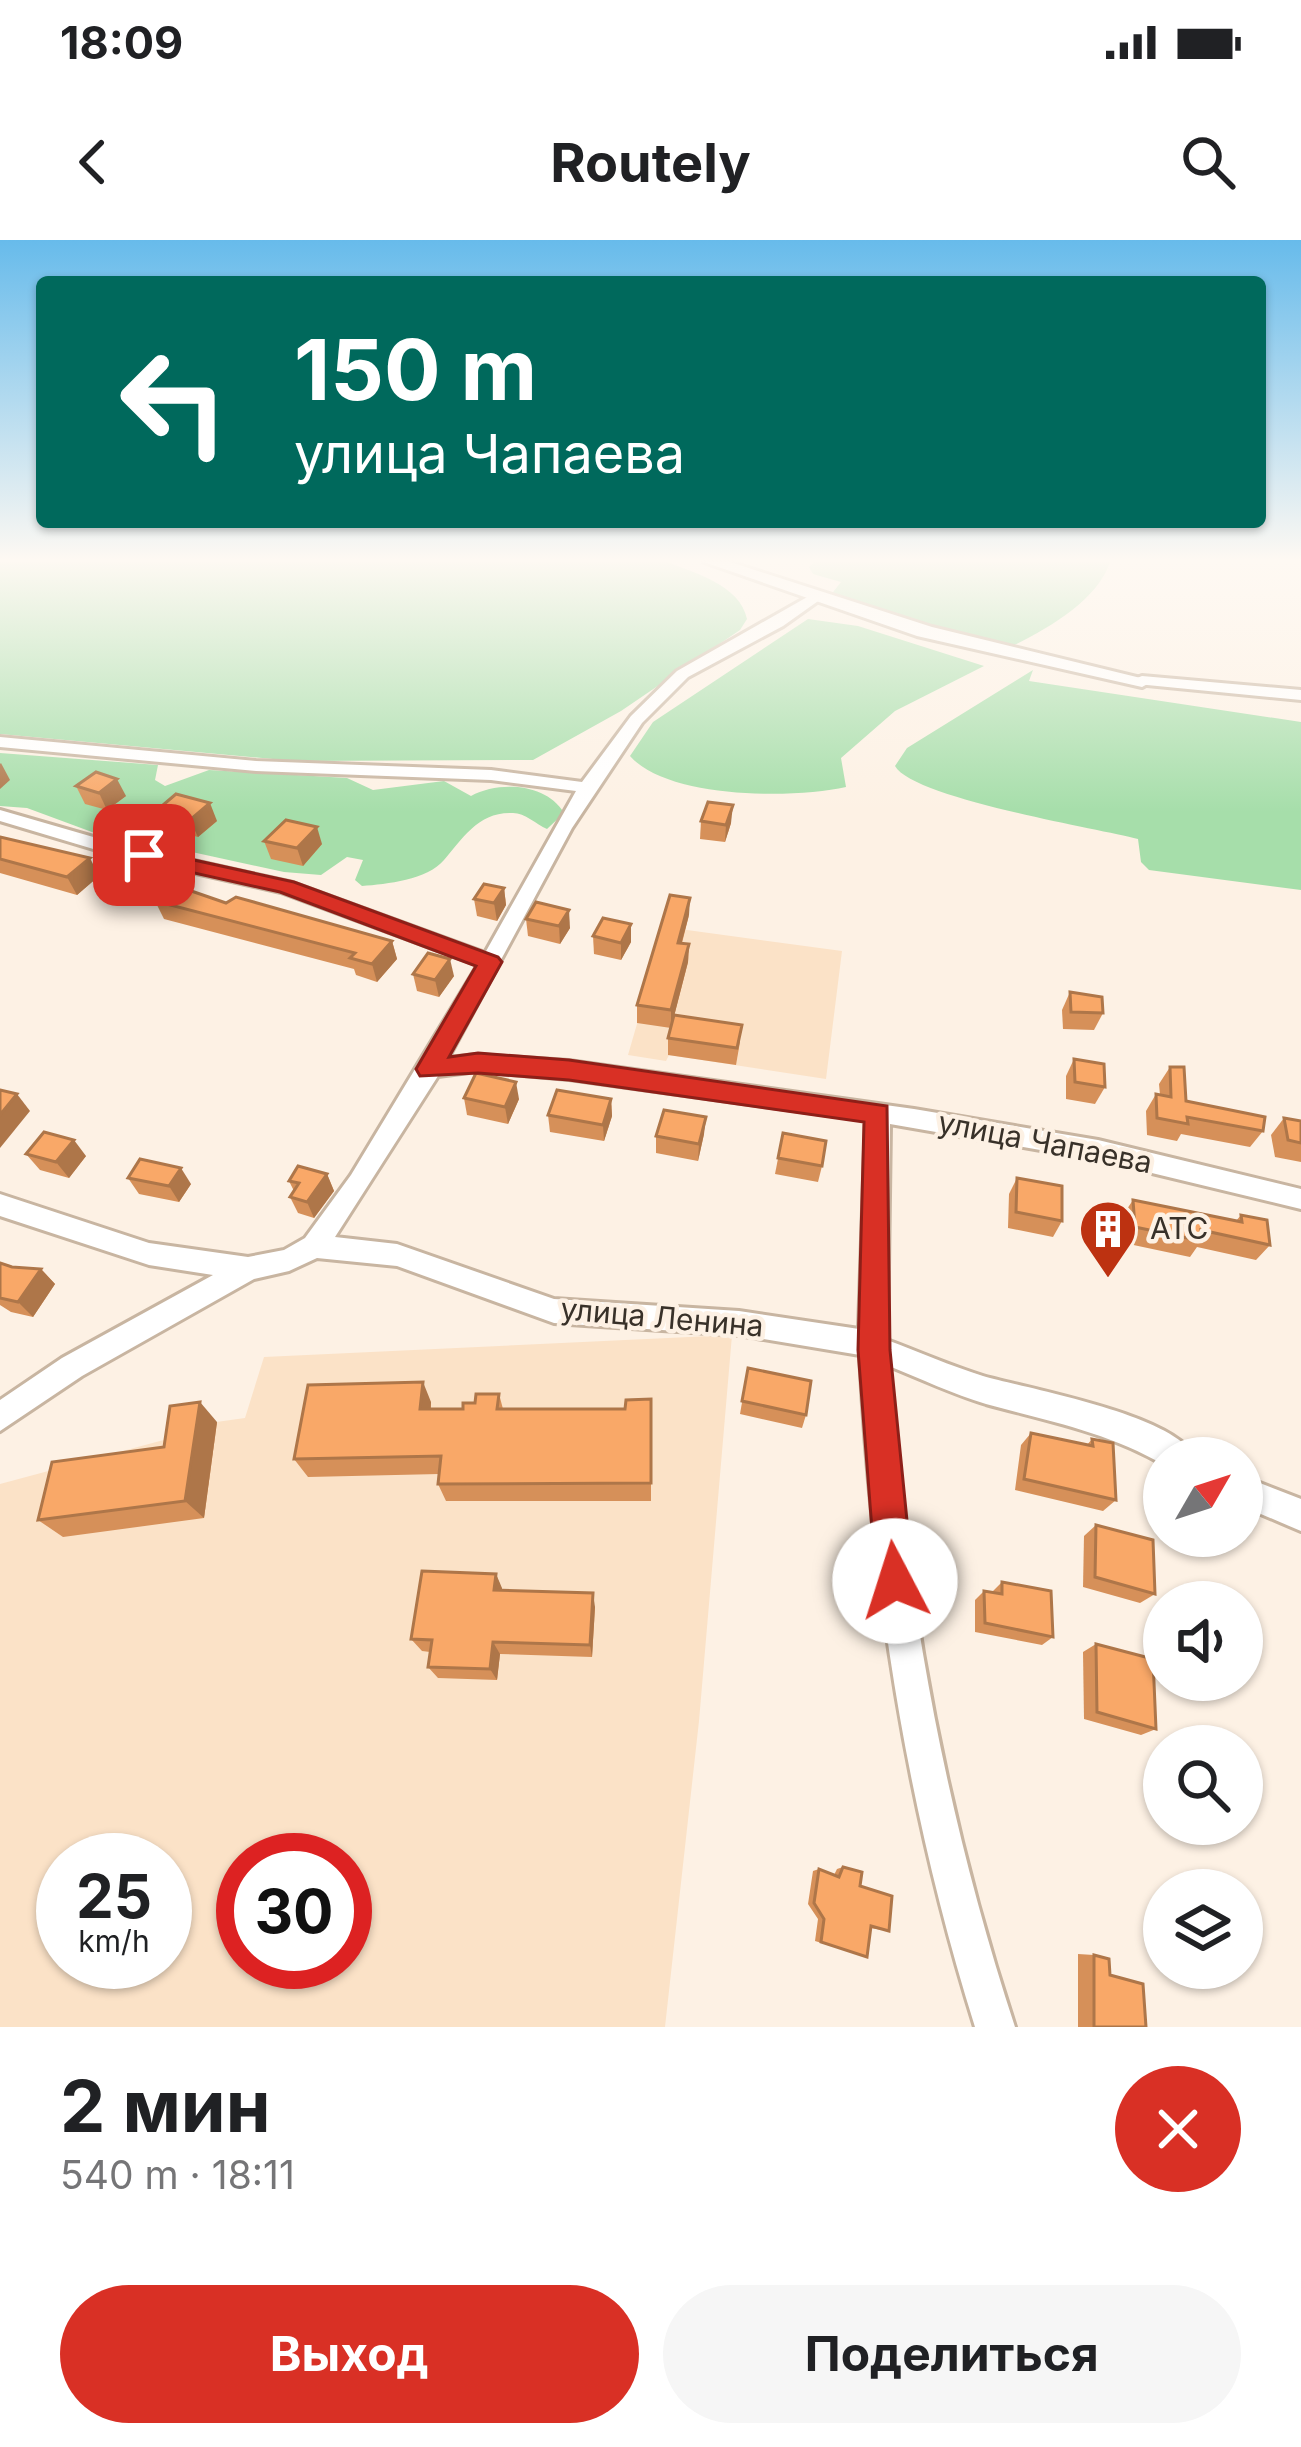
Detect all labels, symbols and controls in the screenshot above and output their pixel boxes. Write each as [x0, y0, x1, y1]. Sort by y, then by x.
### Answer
text: 18:09 [60, 15, 183, 70]
icon: back [60, 129, 126, 195]
icon: search [1175, 129, 1241, 195]
text: Routely [550, 130, 751, 195]
text: 150 m [294, 319, 537, 420]
icon: left [96, 324, 252, 480]
text: улица Чапаева [294, 421, 685, 486]
pin [93, 804, 195, 906]
icon: arrive [111, 822, 177, 888]
street label: улица Чапаева [935, 1104, 1155, 1180]
building icon: АТС [1077, 1198, 1139, 1280]
place label: АТС [1150, 1210, 1209, 1246]
street label: улица Ленина [559, 1290, 765, 1344]
north arrow [1143, 1437, 1263, 1557]
map controls [1143, 1437, 1263, 1989]
position arrow [832, 1518, 958, 1644]
button: sound [1143, 1581, 1263, 1701]
button: search [1143, 1725, 1263, 1845]
speed limit sign: 30 [216, 1833, 372, 1989]
text: 25 [76, 1860, 152, 1932]
button: layers [1143, 1869, 1263, 1989]
text: km/h [78, 1923, 150, 1959]
text: 2 мин [60, 2062, 271, 2149]
button: close [1115, 2066, 1241, 2192]
text: 540 m · 18:11 [60, 2151, 295, 2198]
button: Выход [60, 2285, 639, 2423]
button: Поделиться [663, 2285, 1241, 2423]

